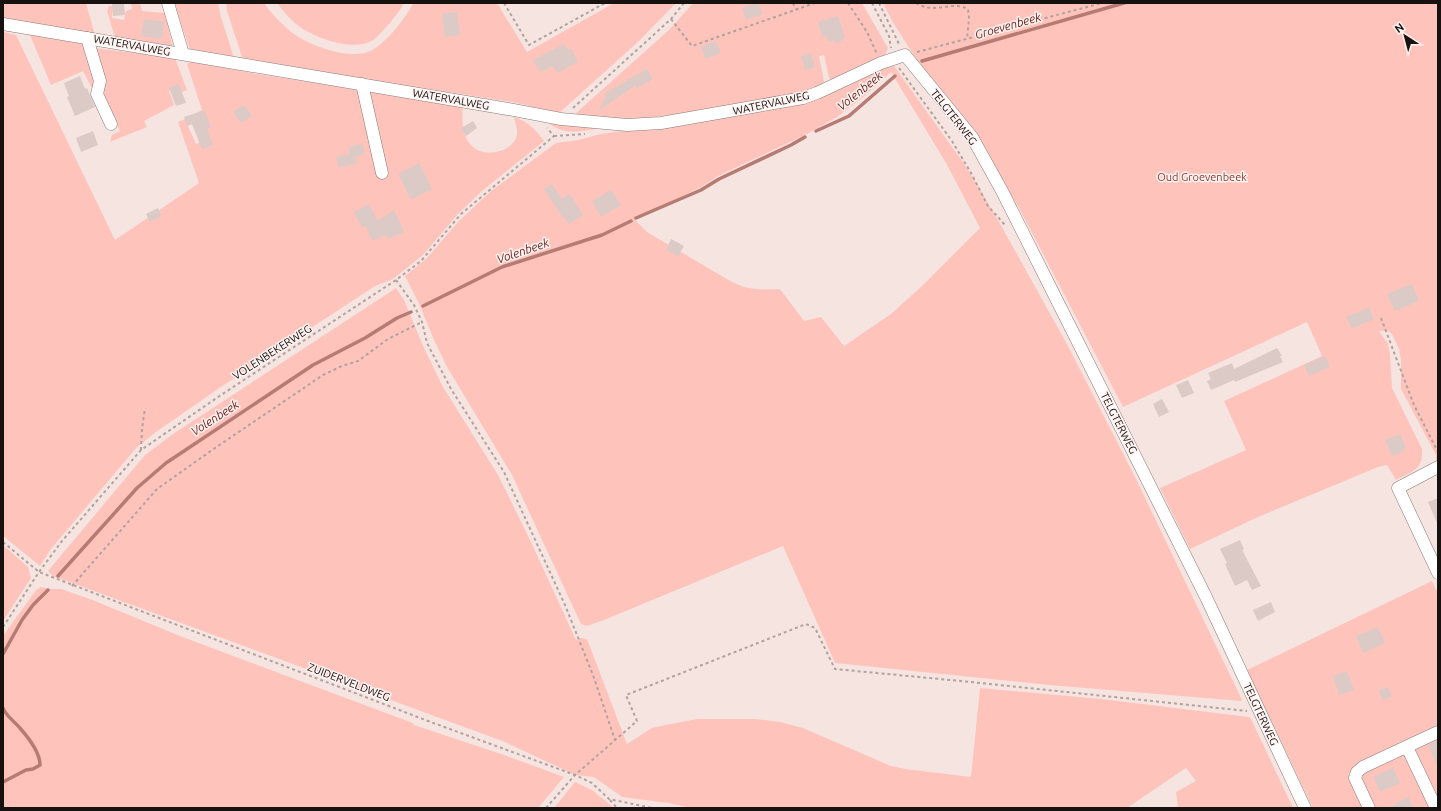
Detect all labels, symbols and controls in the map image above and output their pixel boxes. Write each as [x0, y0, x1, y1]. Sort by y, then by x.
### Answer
water label: Groevenbeek [973, 10, 1043, 41]
north arrow [1385, 16, 1425, 56]
text: N [1392, 21, 1406, 35]
street label: WATERVALWEG [93, 32, 171, 58]
water label: Volenbeek [834, 68, 886, 113]
street label: WATERVALWEG [412, 86, 490, 112]
street label: TELGTERWEG [929, 87, 979, 147]
street label: WATERVALWEG [732, 89, 810, 117]
park label: Oud Groevenbeek [1157, 171, 1247, 183]
water label: Volenbeek [495, 235, 551, 266]
street label: VOLENBEKERWEG [230, 322, 314, 382]
street label: TELGTERWEG [1098, 390, 1140, 456]
water label: Volenbeek [188, 397, 242, 438]
street label: ZUIDERVELDWEG [306, 661, 392, 703]
street label: TELGTERWEG [1241, 681, 1281, 747]

